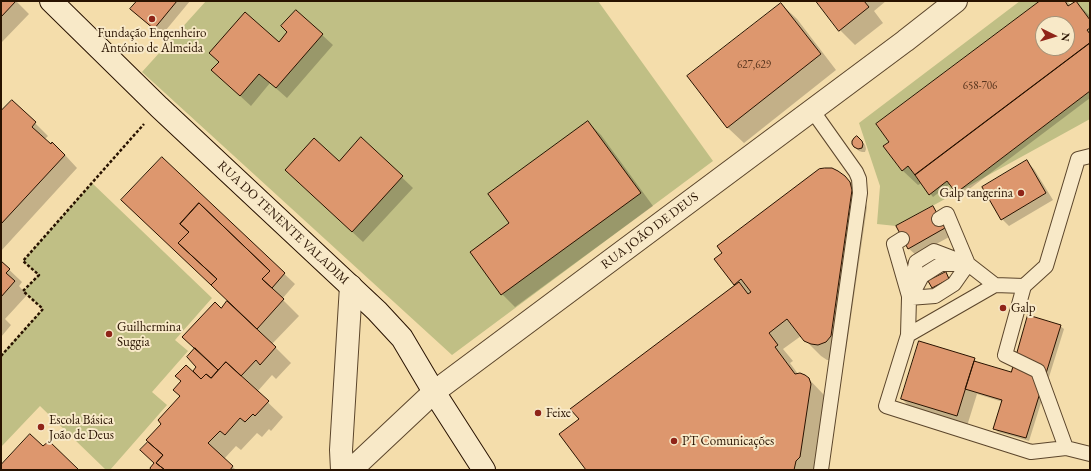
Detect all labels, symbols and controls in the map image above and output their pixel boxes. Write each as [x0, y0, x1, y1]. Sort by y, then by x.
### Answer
marker: Fundação Engenheiro António de Almeida [147, 14, 157, 24]
north arrow [1035, 16, 1075, 56]
place label: Fundação Engenheiro António de Almeida [98, 25, 206, 56]
text: N [1059, 32, 1073, 42]
house number: 627,629 [737, 58, 771, 72]
house number: 658-706 [963, 79, 997, 93]
street label: RUA DO TENENTE VALADIM [214, 158, 352, 288]
place label: Galp tangerina [939, 185, 1013, 201]
marker: Galp tangerina [1016, 188, 1026, 198]
street label: RUA JOÃO DE DEUS [598, 189, 702, 273]
place label: Galp [1011, 300, 1036, 316]
marker: Galp [998, 303, 1008, 313]
place label: Guilhermina Suggia [117, 319, 181, 350]
marker: Guilhermina Suggia [104, 329, 114, 339]
place label: Feixe [546, 405, 571, 421]
marker: Feixe [533, 408, 543, 418]
place label: Escola Básica João de Deus [49, 412, 114, 443]
marker: Escola Básica João de Deus [36, 422, 46, 432]
place label: PT Comunicações [682, 433, 774, 449]
marker: PT Comunicações [669, 436, 679, 446]

